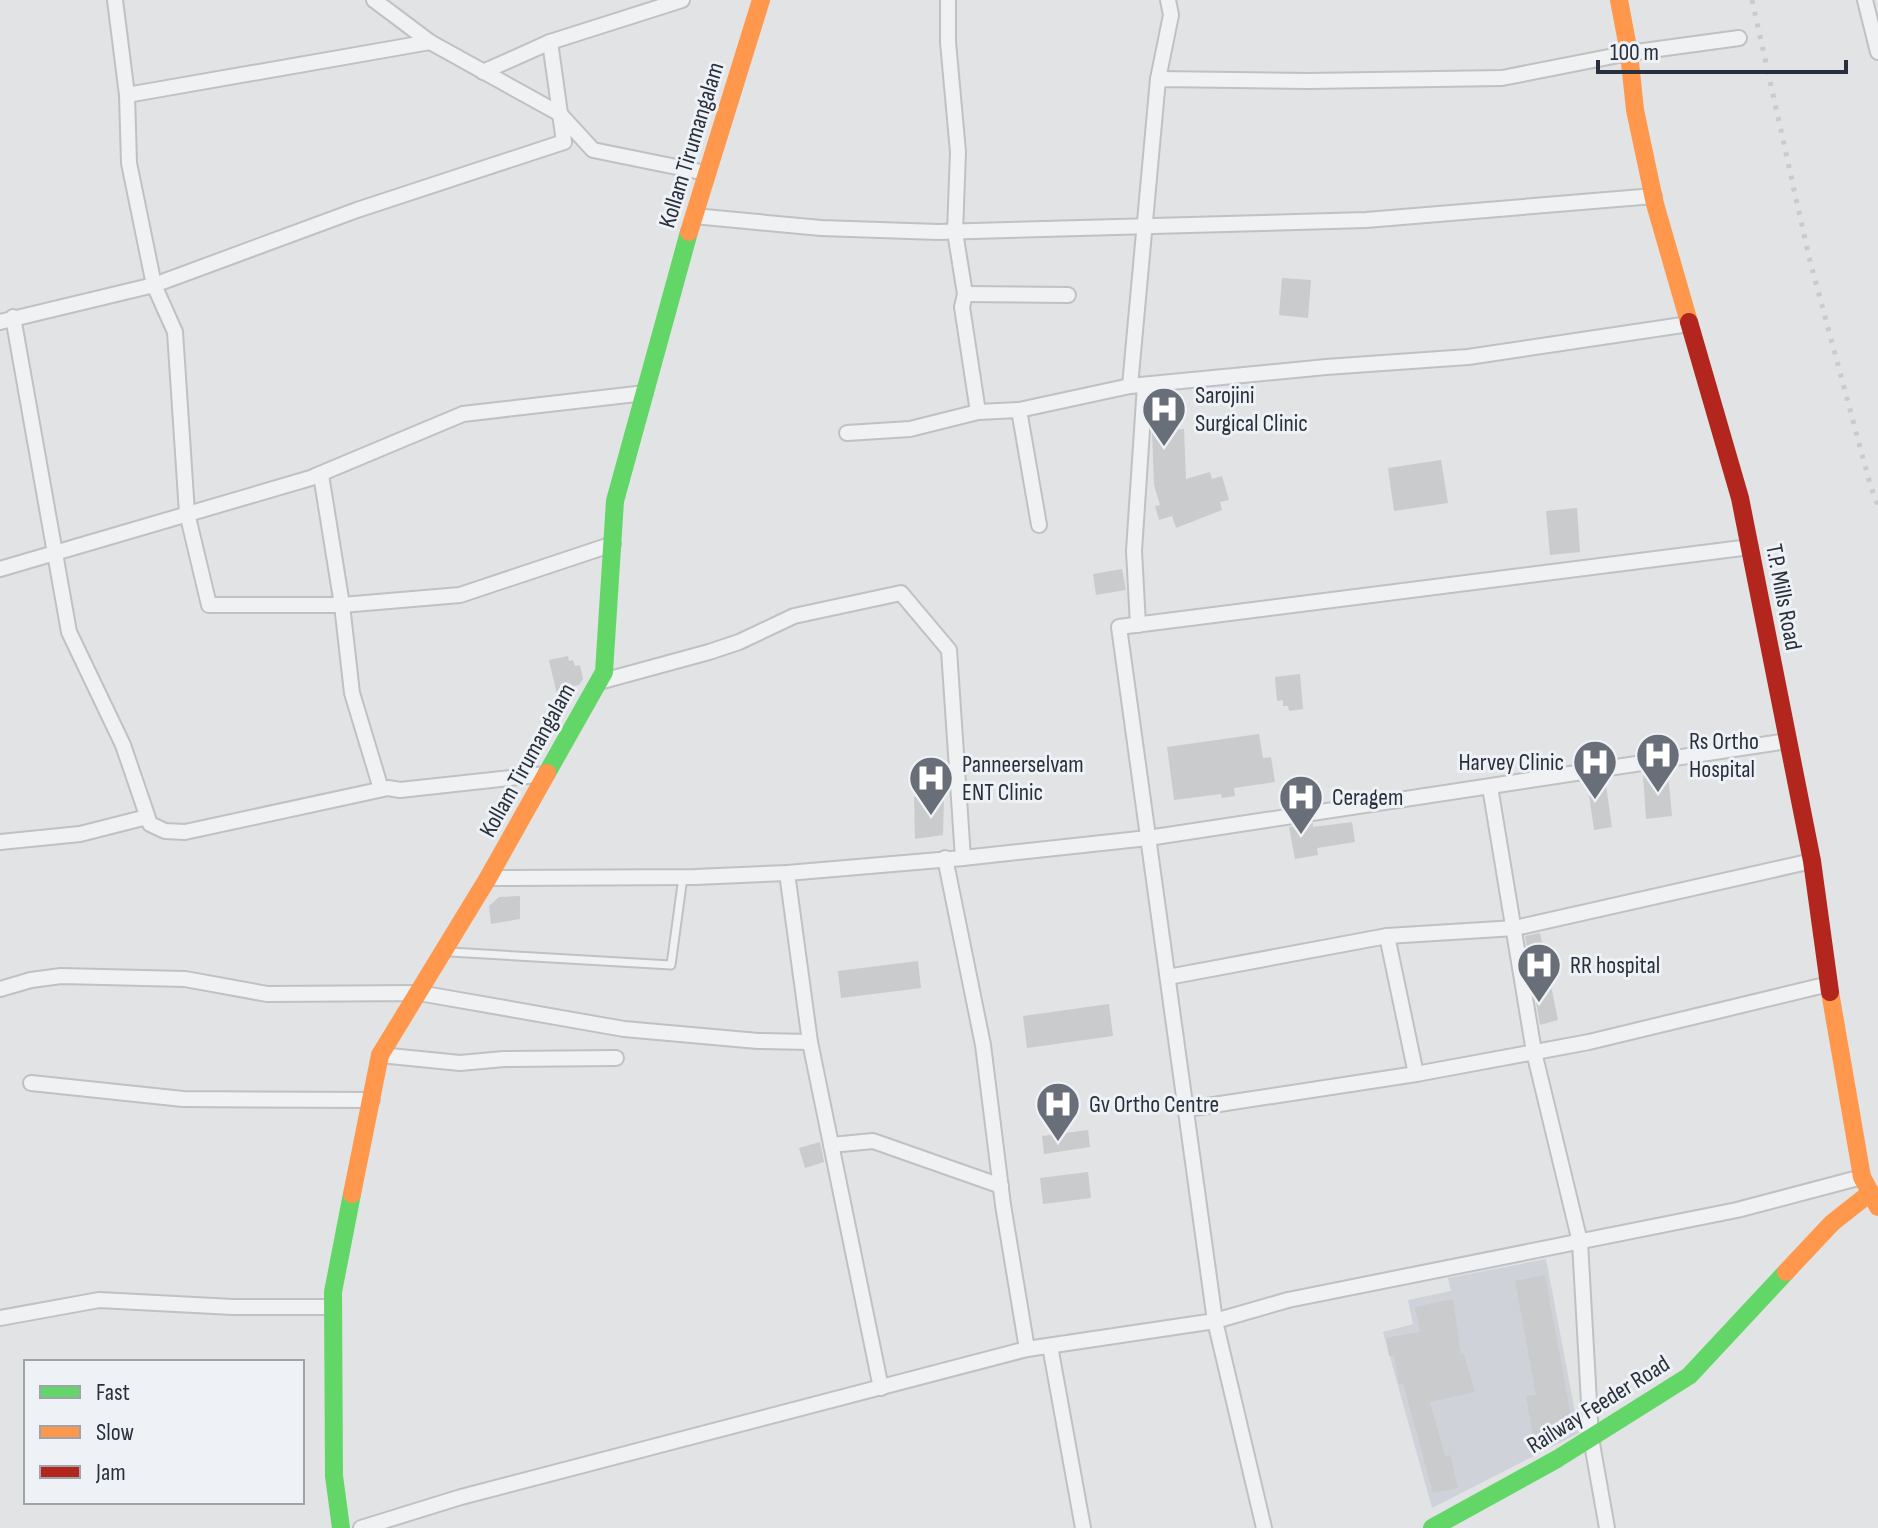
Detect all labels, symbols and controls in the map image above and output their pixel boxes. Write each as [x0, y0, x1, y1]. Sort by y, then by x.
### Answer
scale bar [1598, 24, 1846, 74]
text: 100 m [1610, 38, 1659, 67]
street label: Kollam Tirumangalam [653, 59, 730, 231]
place label: Sarojini Surgical Clinic [1195, 381, 1308, 438]
hospital icon: Sarojini Surgical Clinic [1140, 385, 1188, 448]
street label: T.P. Mills Road [1759, 542, 1808, 653]
street label: Kollam Tirumangalam [473, 678, 582, 842]
place label: Rs Ortho Hospital [1689, 727, 1759, 784]
hospital icon: Rs Ortho Hospital [1634, 731, 1682, 794]
hospital icon: Harvey Clinic [1571, 738, 1619, 801]
place label: Harvey Clinic [1458, 748, 1564, 777]
place label: Panneerselvam ENT Clinic [962, 750, 1084, 807]
hospital icon: Panneerselvam ENT Clinic [907, 754, 955, 817]
hospital icon: Ceragem [1277, 773, 1325, 836]
place label: Ceragem [1332, 783, 1403, 812]
hospital icon: RR hospital [1515, 941, 1563, 1004]
place label: RR hospital [1570, 951, 1660, 980]
hospital icon: Gv Ortho Centre [1034, 1080, 1082, 1143]
place label: Gv Ortho Centre [1089, 1090, 1219, 1119]
street label: Railway Feeder Road [1522, 1349, 1675, 1460]
legend [24, 1360, 304, 1504]
text: Fast [96, 1378, 130, 1407]
text: Slow [96, 1418, 134, 1447]
text: Jam [95, 1458, 126, 1487]

